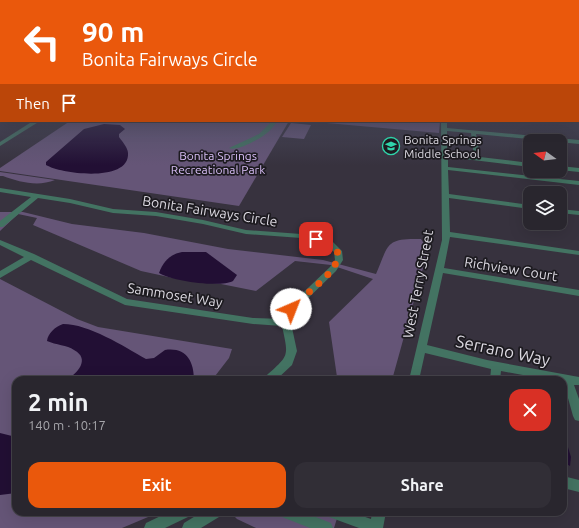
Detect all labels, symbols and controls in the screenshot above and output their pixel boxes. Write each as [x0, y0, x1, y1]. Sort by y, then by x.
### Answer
icon: left [16, 16, 68, 68]
text: 90 m [82, 16, 144, 47]
text: Bonita Fairways Circle [82, 49, 258, 69]
icon: arrive [58, 92, 80, 114]
text: Then [16, 95, 50, 112]
place label: Bonita Springs Middle School [404, 133, 482, 160]
north arrow [523, 134, 567, 178]
map controls [523, 134, 567, 230]
school or university icon: Bonita Springs Middle School [381, 136, 401, 156]
park label: Bonita Springs Recreational Park [171, 149, 265, 176]
button: layers [523, 186, 567, 230]
street label: Bonita Fairways Circle [141, 192, 279, 230]
pin [299, 222, 333, 256]
icon: arrive [305, 228, 327, 250]
street label: West Terry Street [400, 228, 436, 340]
street label: Richview Court [463, 254, 559, 284]
street label: Sammoset Way [126, 280, 224, 310]
position arrow [270, 288, 312, 330]
street label: Serrano Way [454, 331, 552, 369]
text: 2 min [28, 389, 89, 416]
button: close [509, 389, 551, 431]
text: 140 m · 10:17 [28, 418, 106, 432]
button: Exit [28, 462, 286, 508]
button: Share [294, 462, 551, 508]

